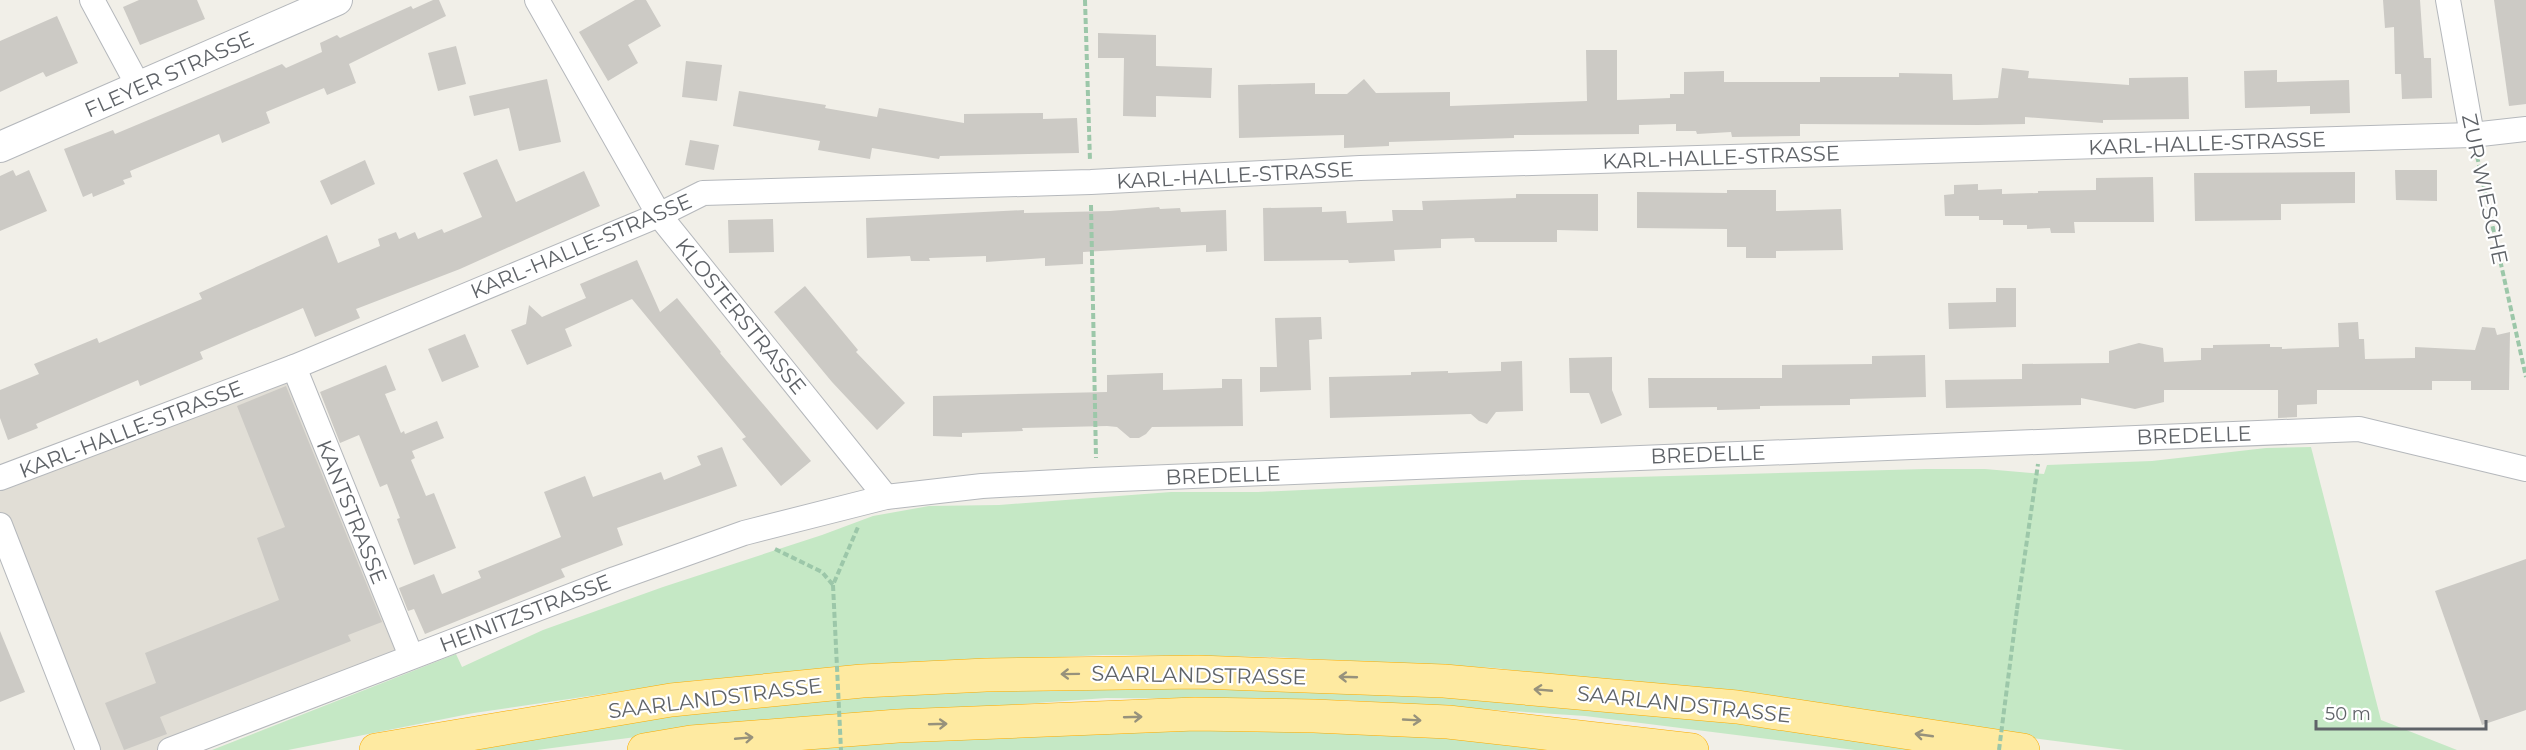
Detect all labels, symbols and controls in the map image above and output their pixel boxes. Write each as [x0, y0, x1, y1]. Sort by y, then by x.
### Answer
street label: FLEYER STRASSE [81, 26, 257, 122]
street label: ZUR WIESCHE [2457, 111, 2513, 267]
street label: KARL-HALLE-STRASSE [2088, 126, 2326, 160]
street label: KARL-HALLE-STRASSE [1602, 140, 1840, 174]
street label: KARL-HALLE-STRASSE [1116, 156, 1354, 194]
street label: KARL-HALLE-STRASSE [467, 188, 695, 304]
street label: KLOSTERSTRASSE [670, 233, 812, 399]
street label: KARL-HALLE-STRASSE [16, 375, 246, 483]
street label: BREDELLE [2136, 420, 2252, 450]
street label: KANTSTRASSE [312, 436, 392, 588]
street label: BREDELLE [1650, 439, 1766, 469]
street label: BREDELLE [1165, 460, 1281, 490]
street label: HEINITZSTRASSE [436, 569, 614, 657]
street label: SAARLANDSTRASSE [1091, 661, 1307, 689]
one-way arrow [1060, 668, 1080, 680]
street label: SAARLANDSTRASSE [607, 672, 823, 724]
one-way arrow [1339, 672, 1359, 683]
street label: SAARLANDSTRASSE [1576, 680, 1792, 728]
one-way arrow [1533, 684, 1553, 695]
scale bar [2316, 693, 2486, 731]
text: 50 m [2325, 703, 2371, 725]
one-way arrow [1122, 711, 1142, 722]
one-way arrow [1401, 715, 1421, 726]
one-way arrow [928, 719, 948, 730]
one-way arrow [1915, 730, 1934, 741]
one-way arrow [733, 732, 753, 743]

